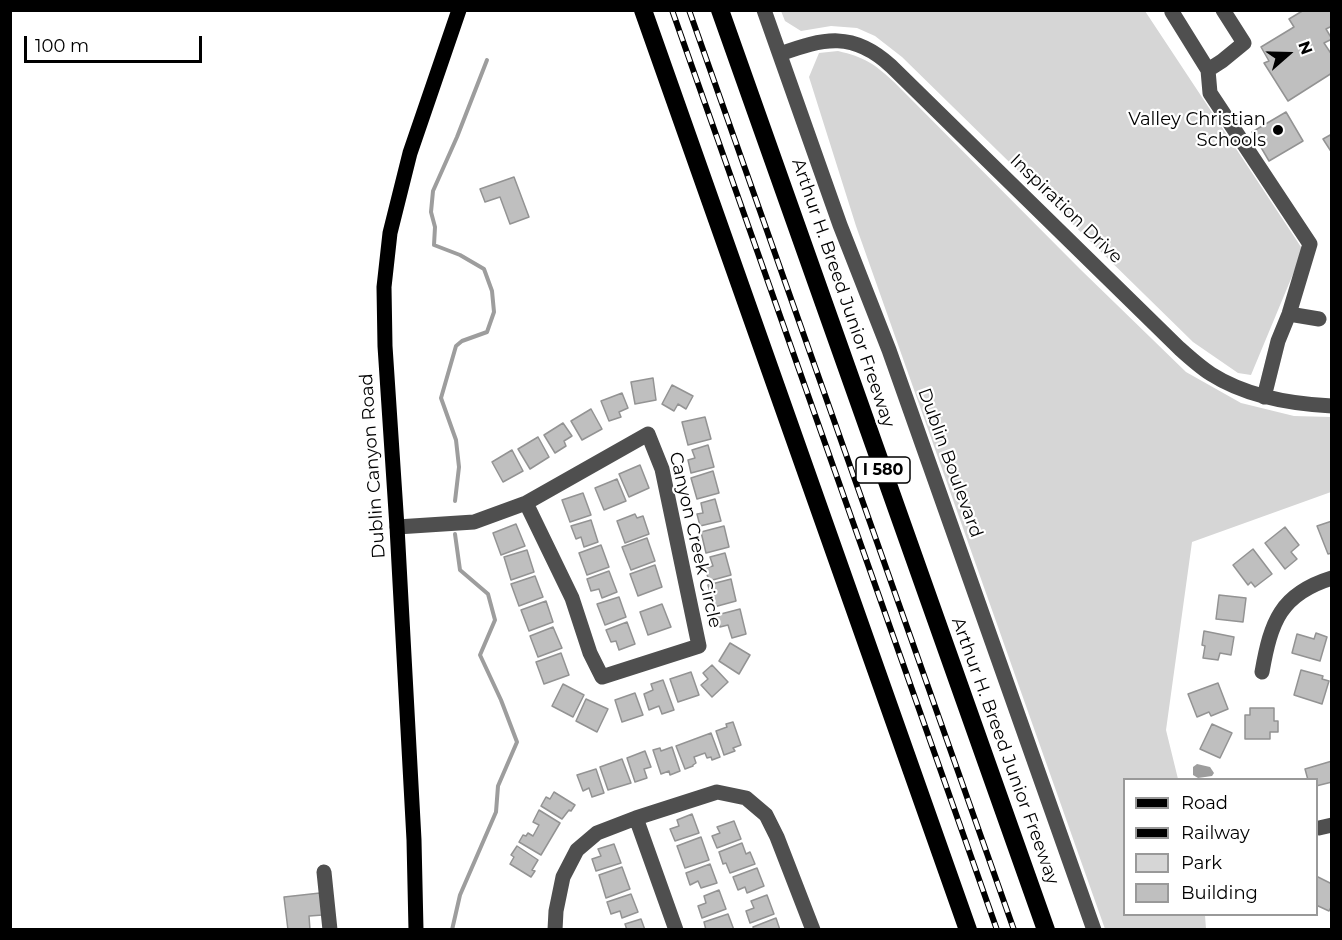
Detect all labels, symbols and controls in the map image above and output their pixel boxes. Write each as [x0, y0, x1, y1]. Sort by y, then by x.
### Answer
scale bar [27, 24, 206, 62]
north arrow [1258, 24, 1318, 84]
text: 100 m [35, 35, 89, 57]
text: N [1294, 38, 1317, 57]
place label: Valley Christian Schools [1128, 109, 1266, 152]
marker: Valley Christian Schools [1271, 123, 1285, 137]
street label: Inspiration Drive [1005, 150, 1127, 268]
street label: Arthur H. Breed Junior Freeway [787, 156, 899, 430]
street label: Dublin Canyon Road [356, 373, 390, 559]
street label: Dublin Boulevard [913, 385, 987, 541]
street label: Canyon Creek Circle [664, 450, 726, 630]
road number: I 580 [856, 457, 910, 483]
street label: Arthur H. Breed Junior Freeway [946, 614, 1064, 888]
legend [1123, 778, 1318, 916]
text: Road [1181, 792, 1228, 814]
text: Railway [1181, 822, 1250, 844]
text: Park [1181, 852, 1222, 874]
text: Building [1181, 882, 1258, 904]

